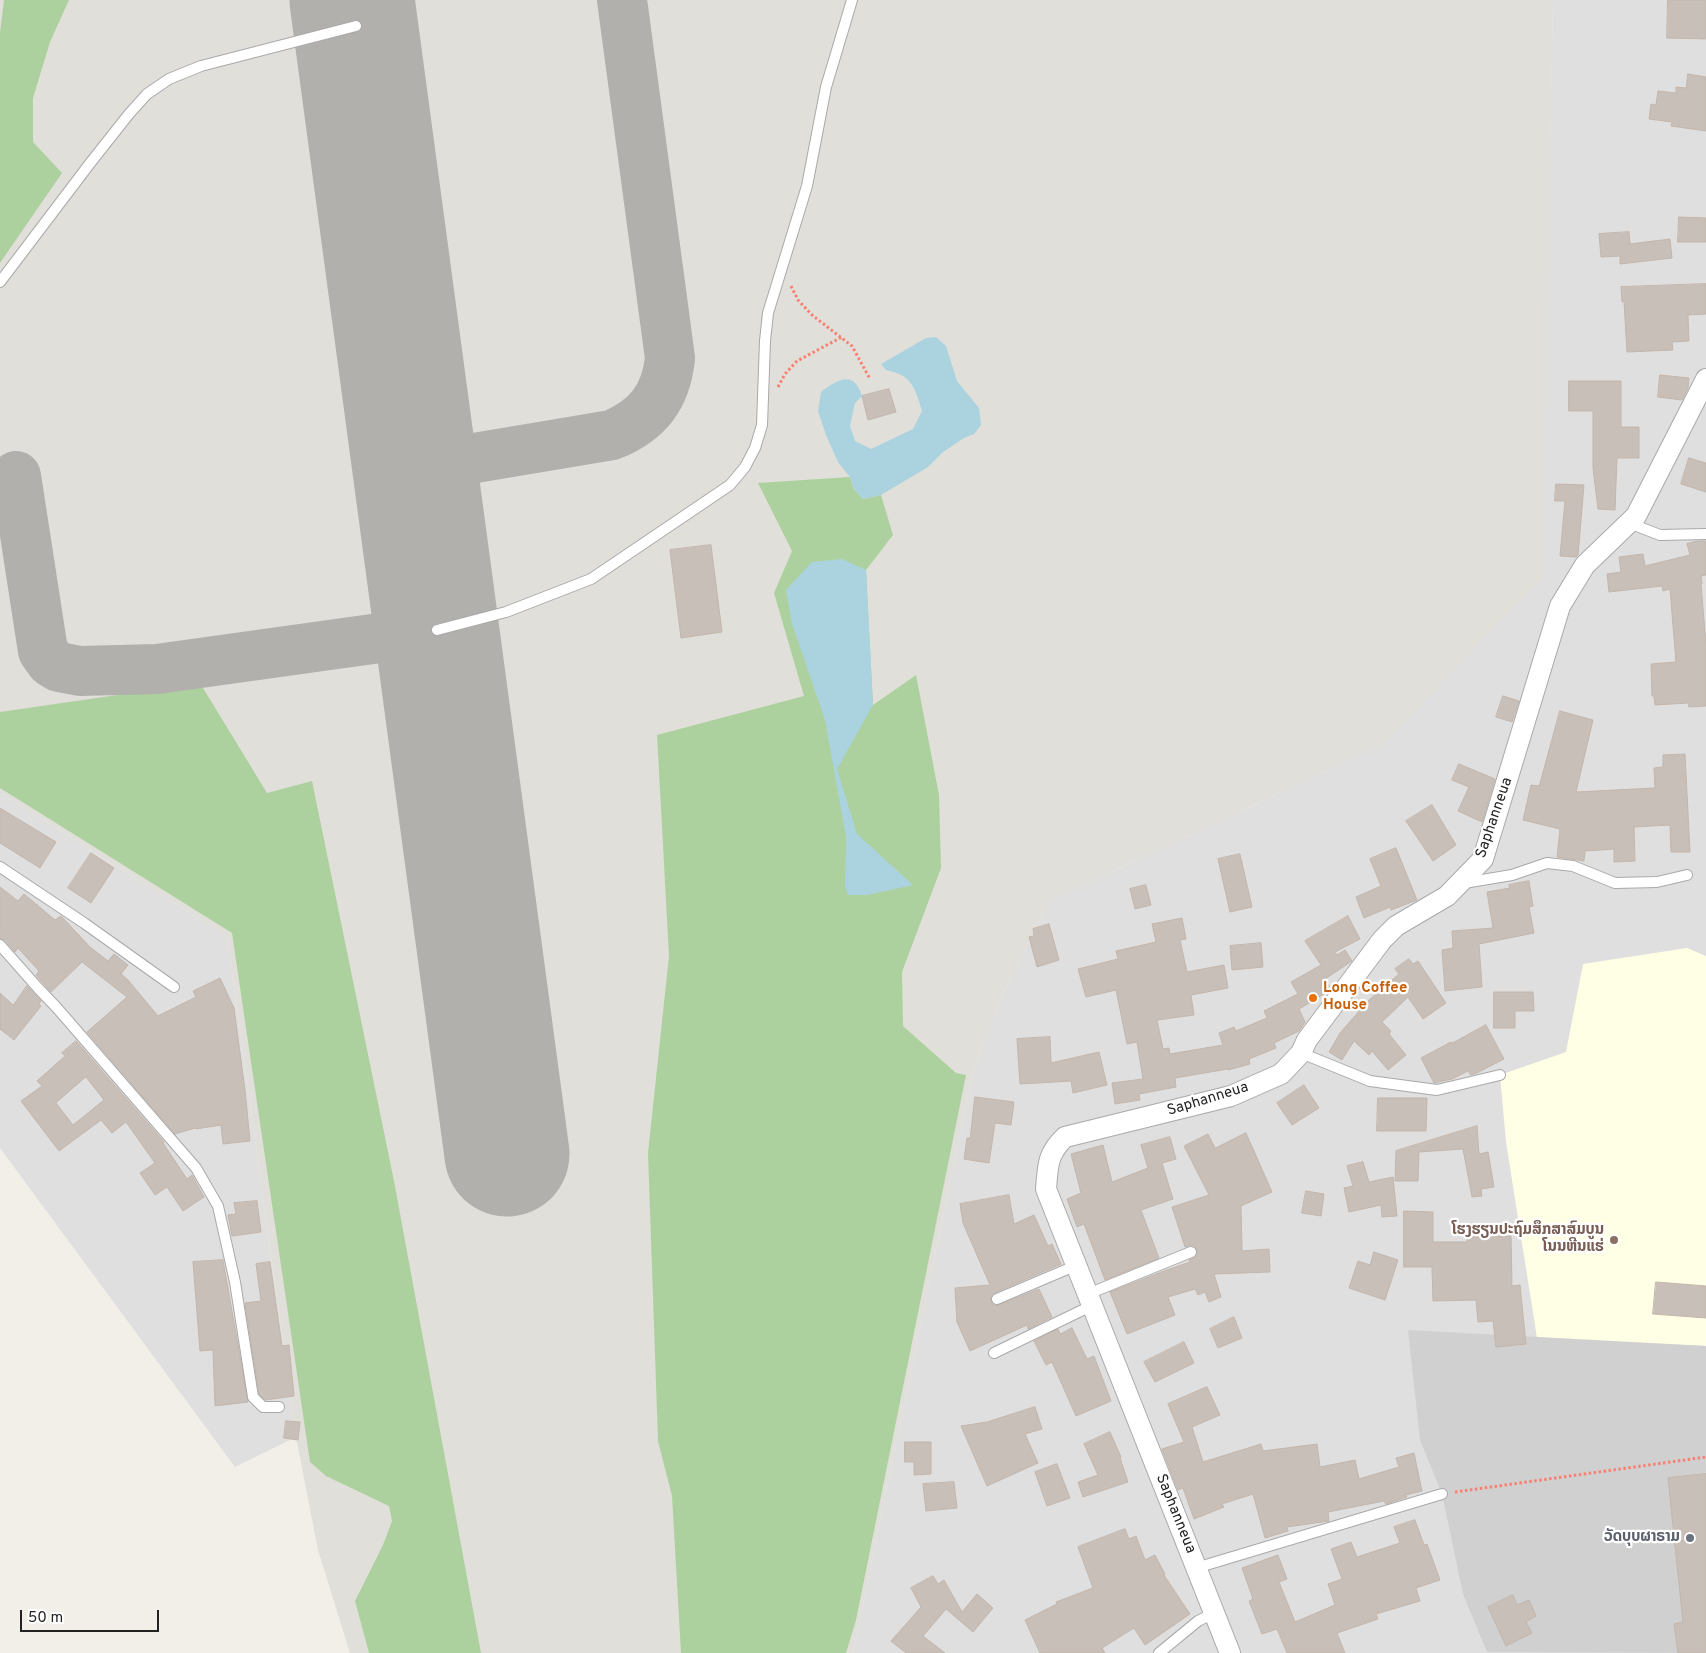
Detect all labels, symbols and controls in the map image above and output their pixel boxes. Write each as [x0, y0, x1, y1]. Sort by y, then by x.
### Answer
street label: Saphanneua [1473, 775, 1517, 861]
place label: Long Coffee House [1323, 980, 1407, 1015]
marker: Long Coffee House [1307, 992, 1319, 1004]
street label: Saphanneua [1165, 1079, 1251, 1121]
place label: ໂຮງຮຽນປະຖົມສຶກສາສົມບູນ ໂນນຫີນແຮ່ [1452, 1222, 1604, 1257]
marker: ໂຮງຮຽນປະຖົມສຶກສາສົມບູນ ໂນນຫີນແຮ່ [1608, 1234, 1620, 1246]
street label: Saphanneua [1151, 1472, 1199, 1556]
place label: ວັດບຸບຜາຣາມ [1604, 1529, 1680, 1547]
marker: ວັດບຸບຜາຣາມ [1684, 1532, 1696, 1544]
scale bar [22, 1600, 161, 1632]
text: 50 m [28, 1609, 63, 1628]

